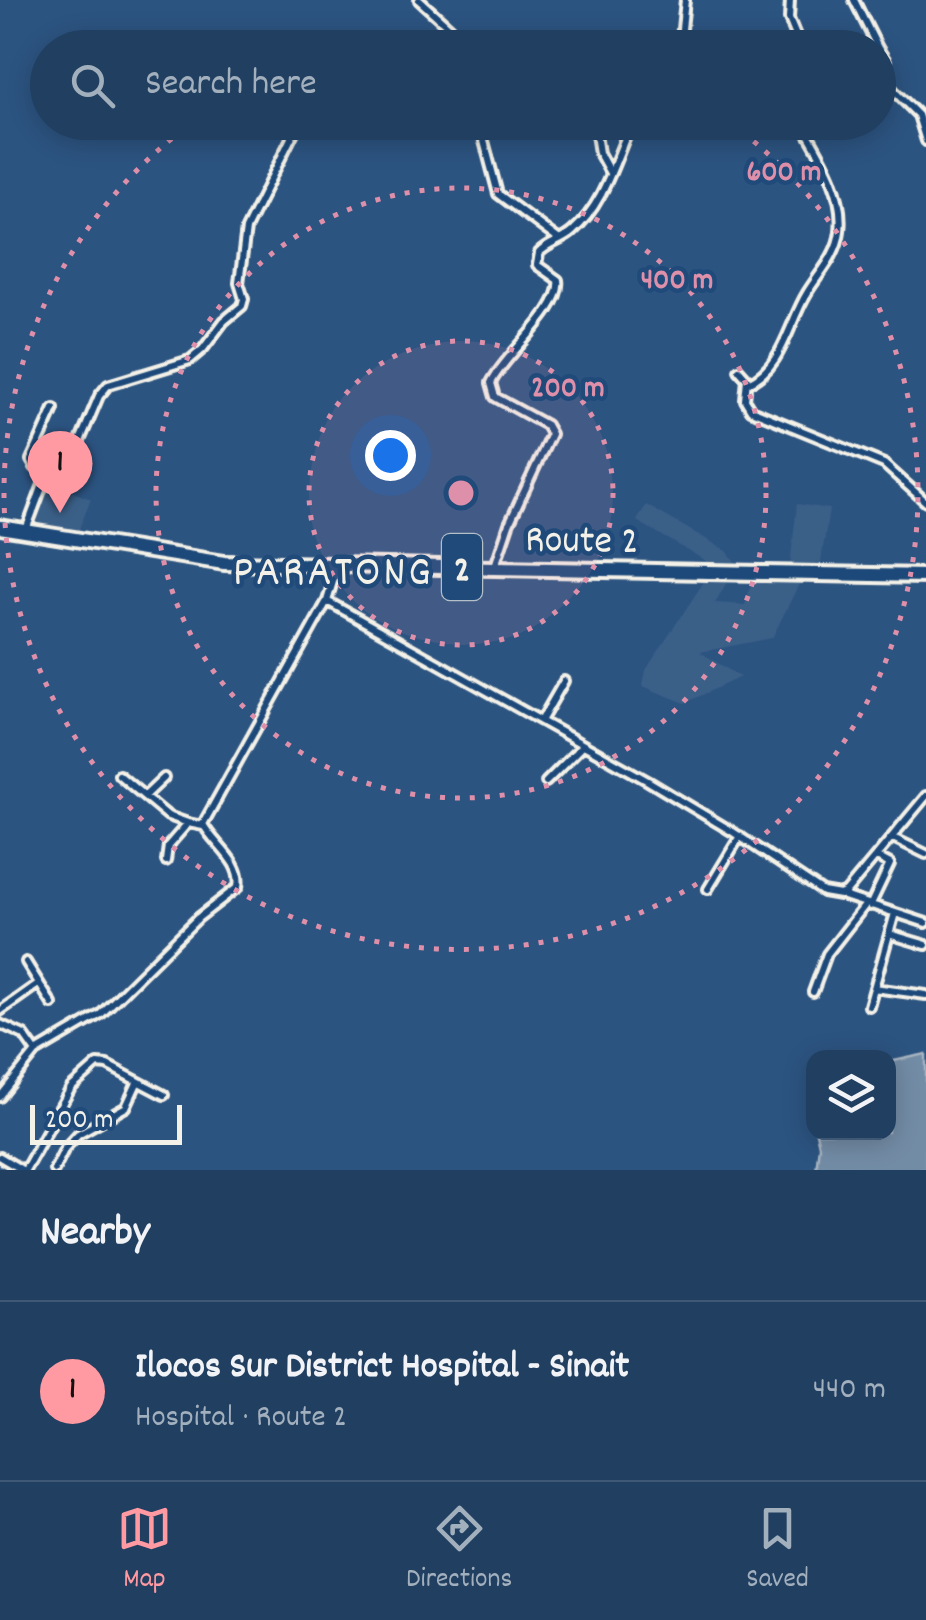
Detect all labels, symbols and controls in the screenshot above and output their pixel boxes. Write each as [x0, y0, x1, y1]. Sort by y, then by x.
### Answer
search box [30, 30, 896, 140]
icon: search [65, 58, 120, 113]
text: Search here [145, 58, 317, 113]
text: 600 m [747, 153, 821, 196]
text: 400 m [641, 261, 713, 304]
text: 200 m [531, 369, 605, 412]
pin: 1 [28, 430, 92, 513]
your location [365, 430, 416, 481]
centre of rings [443, 475, 479, 511]
street label: Route 2 [525, 514, 639, 573]
road number: 2 [442, 534, 482, 600]
district label: PARATONG [233, 543, 433, 607]
map controls [806, 1050, 896, 1140]
button: layers [806, 1050, 896, 1140]
scale bar [30, 1100, 182, 1144]
text: 200 m [45, 1102, 113, 1142]
text: Nearby [40, 1205, 150, 1265]
text: Ilocos Sur District Hospital - Sinait [135, 1341, 629, 1396]
text: 1 [69, 1368, 76, 1414]
text: 440 m [813, 1368, 886, 1414]
text: Hospital · Route 2 [135, 1396, 347, 1442]
tab: Map [117, 1501, 172, 1601]
tab: Directions [406, 1501, 512, 1601]
tab: Saved [746, 1501, 809, 1601]

